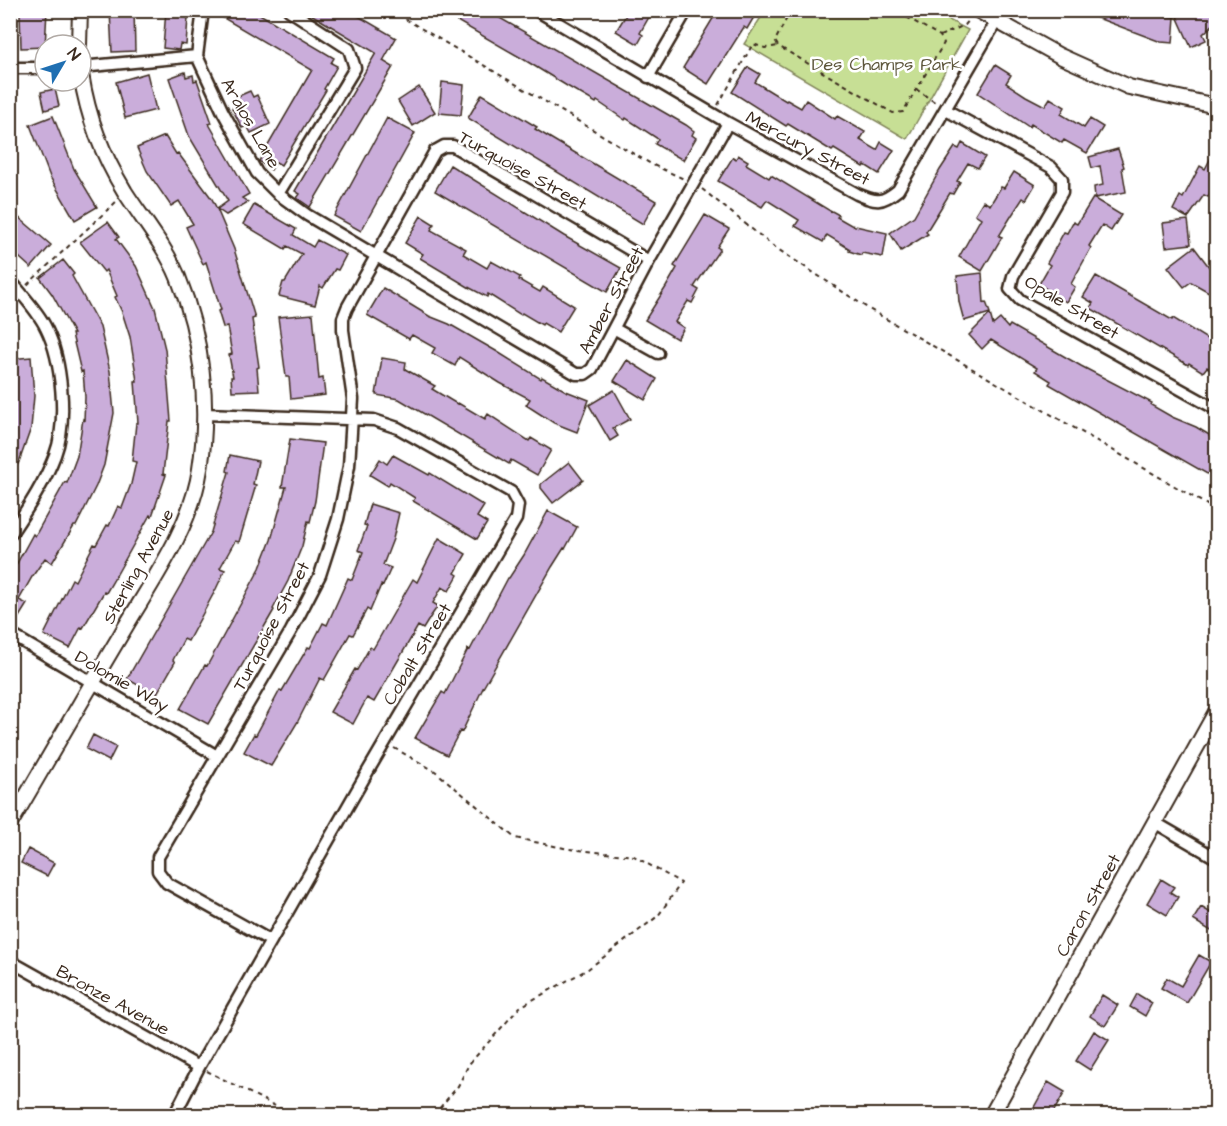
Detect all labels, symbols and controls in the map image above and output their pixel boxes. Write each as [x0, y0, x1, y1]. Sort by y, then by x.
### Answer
north arrow [33, 33, 93, 93]
text: N [62, 43, 86, 65]
park label: Des Champs Park [812, 52, 962, 77]
street label: Aralos Lane [215, 74, 287, 173]
street label: Mercury Street [741, 105, 875, 193]
street label: Turquoise Street [454, 125, 592, 216]
street label: Amber Street [573, 242, 651, 358]
street label: Opale Street [1020, 269, 1124, 346]
street label: Sterling Avenue [96, 504, 181, 629]
street label: Turquoise Street [227, 557, 316, 695]
street label: Cobalt Street [377, 598, 458, 710]
street label: Dolomie Way [70, 645, 173, 719]
street label: Caron Street [1050, 849, 1127, 961]
street label: Bronze Avenue [52, 959, 174, 1042]

